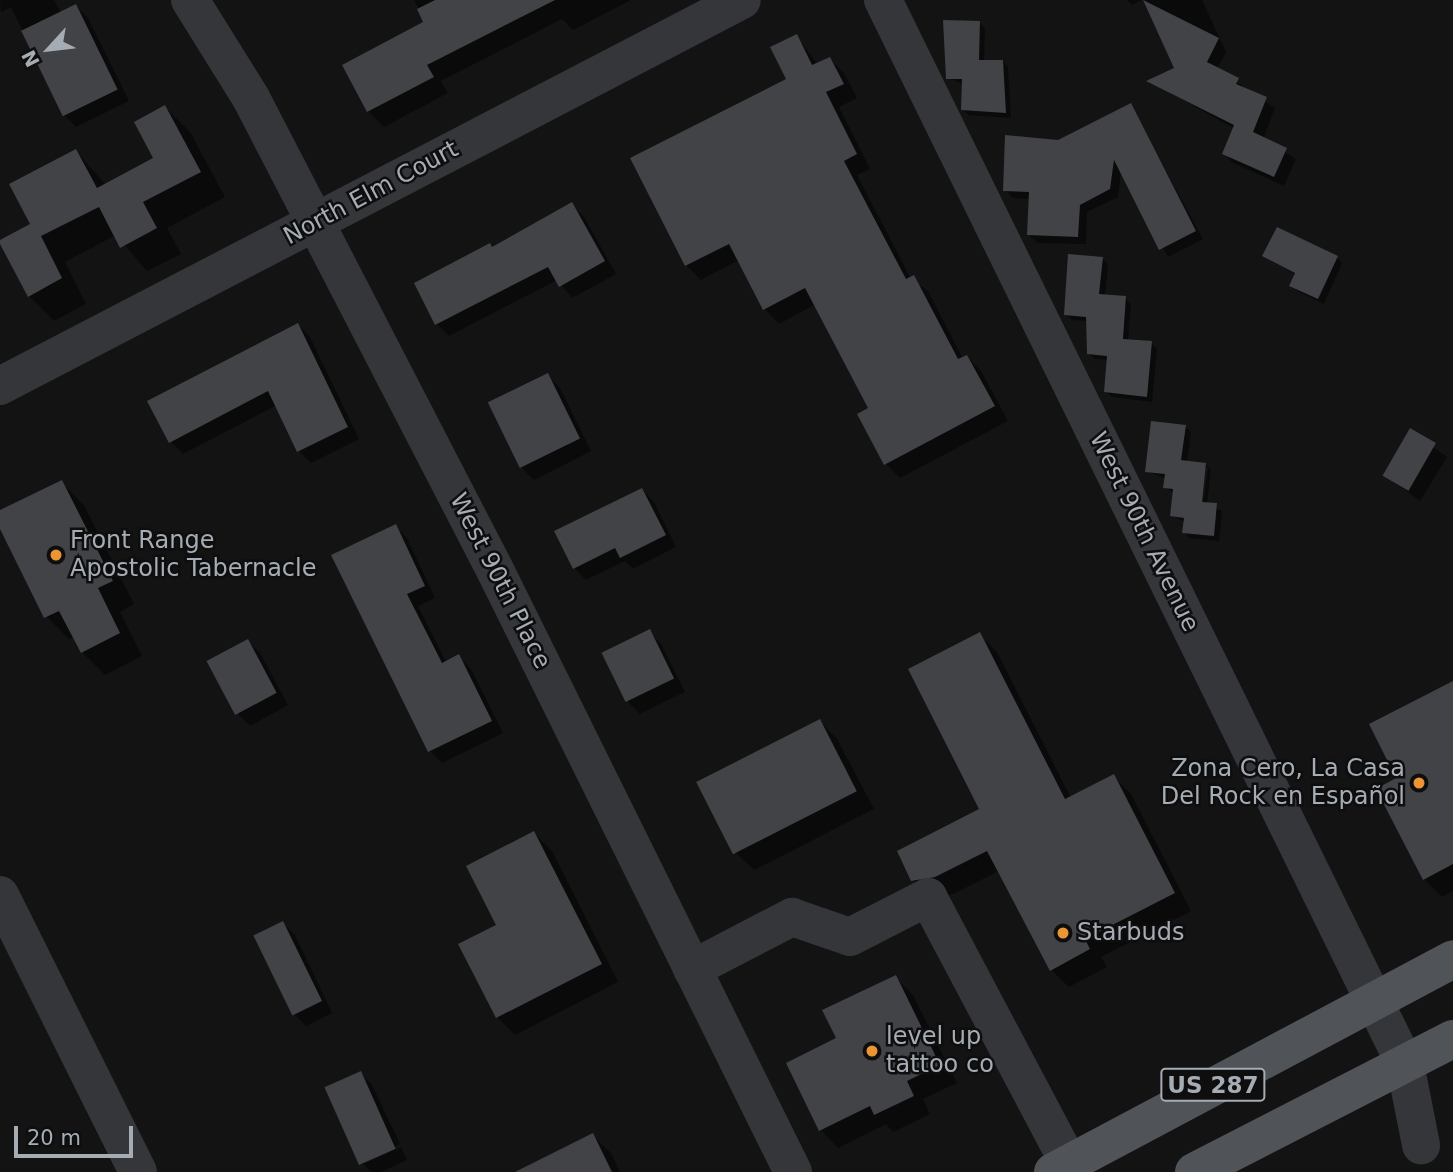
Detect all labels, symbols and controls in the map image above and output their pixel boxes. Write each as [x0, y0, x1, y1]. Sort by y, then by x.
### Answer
north arrow [14, 14, 84, 84]
text: N [17, 46, 44, 71]
street label: North Elm Court [279, 135, 463, 251]
street label: West 90th Avenue [1083, 427, 1205, 637]
street label: West 90th Place [443, 488, 557, 674]
place label: Front Range Apostolic Tabernacle [70, 527, 316, 583]
marker: Front Range Apostolic Tabernacle [48, 547, 64, 563]
place label: Zona Cero, La Casa Del Rock en Español [1161, 755, 1405, 811]
marker: Zona Cero, La Casa Del Rock en Español [1411, 775, 1427, 791]
place label: Starbuds [1077, 919, 1184, 947]
marker: Starbuds [1055, 925, 1071, 941]
place label: level up tattoo co [886, 1023, 994, 1079]
marker: level up tattoo co [864, 1043, 880, 1059]
road number: US 287 [1159, 1066, 1267, 1104]
scale bar [18, 1112, 136, 1156]
text: 20 m [27, 1126, 81, 1150]

